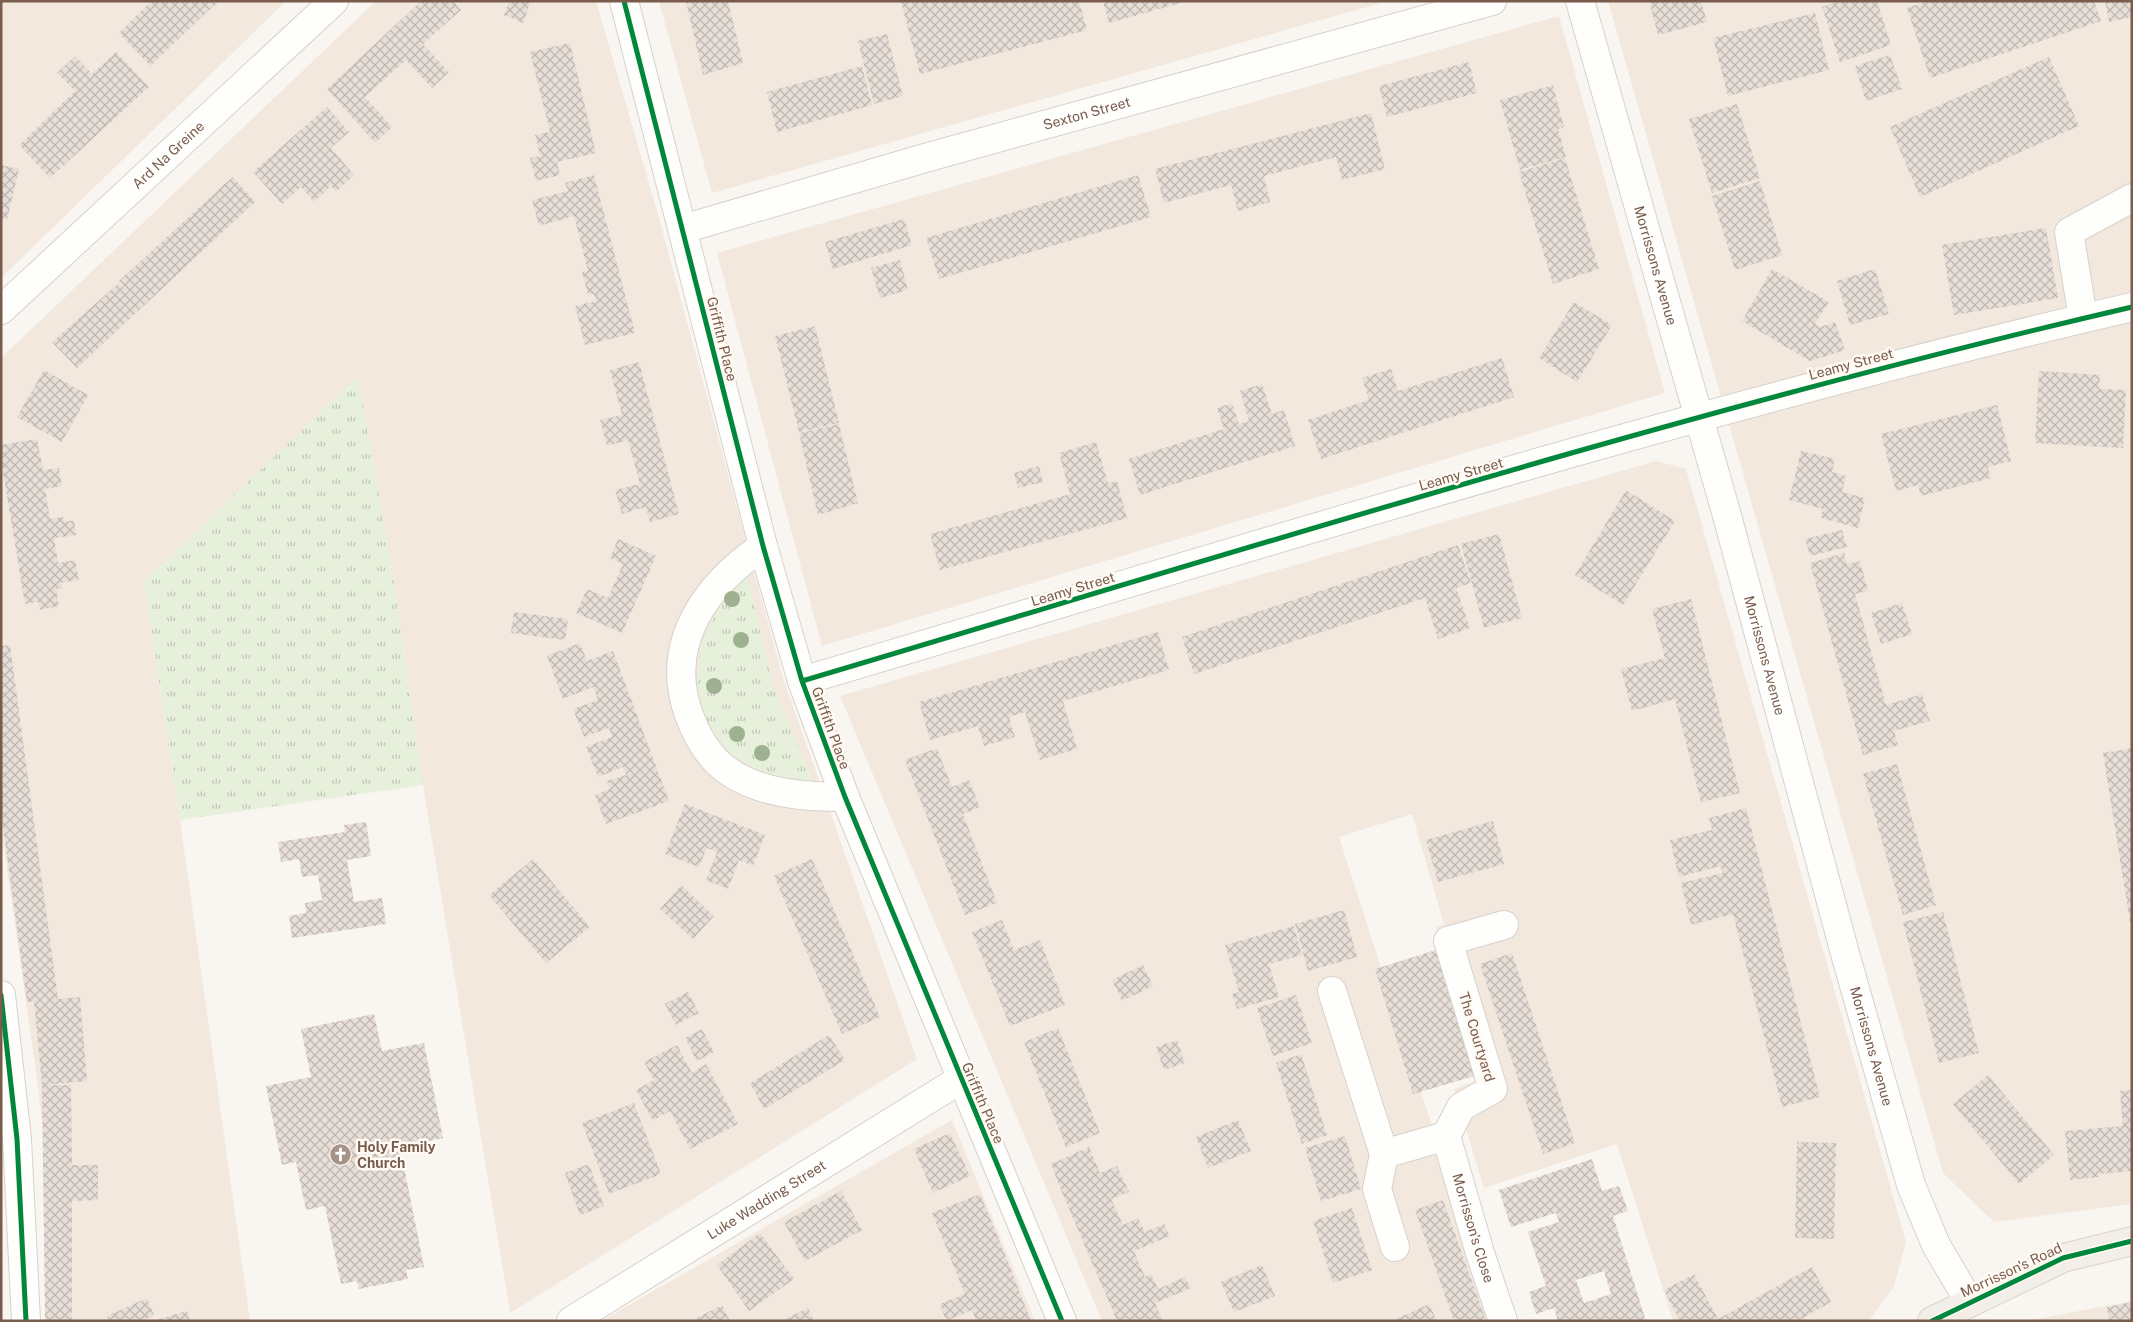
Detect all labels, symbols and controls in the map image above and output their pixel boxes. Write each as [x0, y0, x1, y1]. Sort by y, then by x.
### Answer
street label: Sexton Street [1041, 93, 1132, 133]
street label: Ard Na Greine [129, 118, 207, 192]
street label: Morrissons Avenue [1631, 204, 1680, 327]
street label: Griffith Place [704, 295, 740, 383]
street label: Leamy Street [1807, 345, 1895, 383]
street label: Leamy Street [1417, 454, 1505, 494]
street label: Leamy Street [1029, 569, 1117, 609]
street label: Morrissons Avenue [1741, 594, 1788, 717]
street label: Griffith Place [809, 685, 853, 771]
street label: Morrissons Avenue [1847, 985, 1896, 1108]
street label: The Courtyard [1456, 990, 1498, 1084]
street label: Griffith Place [959, 1060, 1007, 1146]
place label: Holy Family Church [357, 1139, 436, 1171]
church icon: Holy Family Church [329, 1143, 353, 1167]
street label: Luke Wadding Street [704, 1157, 829, 1243]
street label: Morrisson's Close [1449, 1172, 1497, 1285]
street label: Morrisson's Road [1958, 1239, 2064, 1301]

